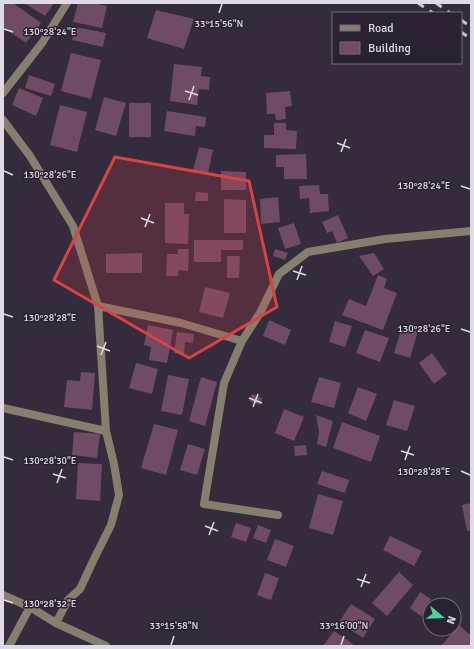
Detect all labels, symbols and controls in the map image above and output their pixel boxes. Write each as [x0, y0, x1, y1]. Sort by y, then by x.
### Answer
legend [332, 12, 462, 64]
text: 33°15'56"N [195, 18, 243, 30]
text: Road [368, 21, 394, 36]
text: 130°28'24"E [23, 26, 77, 38]
text: Building [368, 41, 411, 56]
text: 130°28'26"E [23, 169, 77, 181]
text: 130°28'24"E [397, 180, 451, 192]
text: 130°28'28"E [23, 312, 77, 324]
text: 130°28'26"E [397, 323, 451, 335]
text: 130°28'30"E [23, 455, 77, 467]
text: 130°28'28"E [397, 466, 451, 478]
north arrow [422, 597, 462, 637]
text: 130°28'32"E [23, 598, 77, 610]
text: N [444, 614, 458, 626]
text: 33°15'58"N [150, 620, 198, 632]
text: 33°16'00"N [320, 620, 368, 632]

